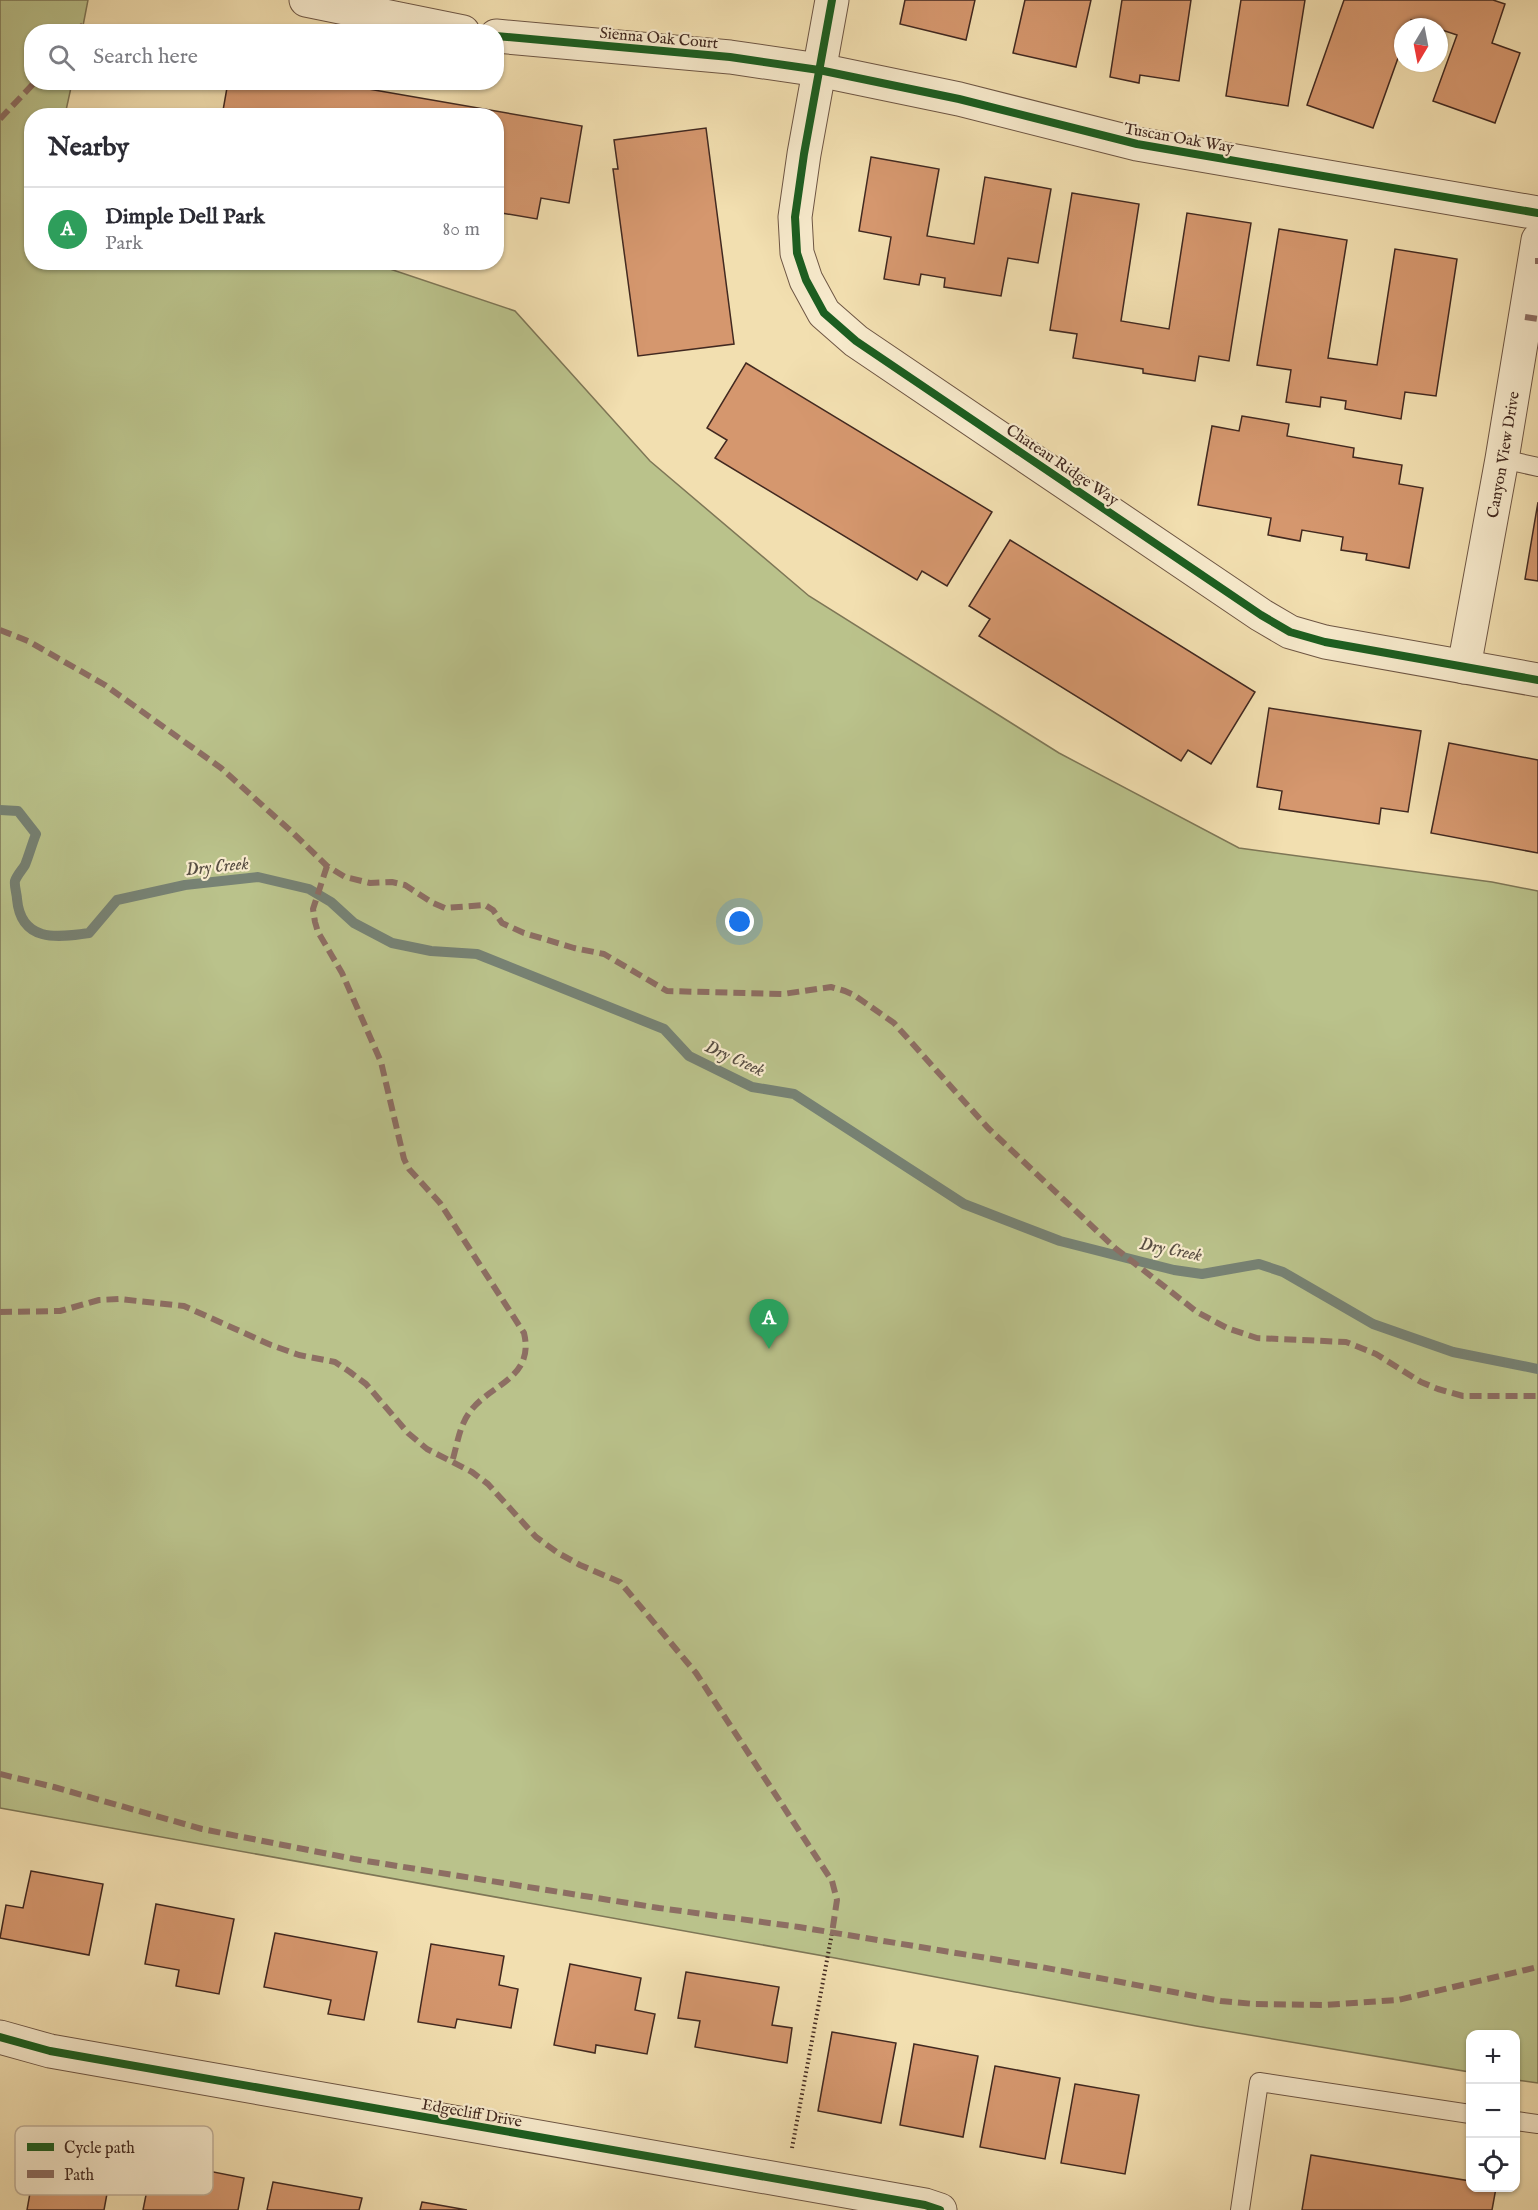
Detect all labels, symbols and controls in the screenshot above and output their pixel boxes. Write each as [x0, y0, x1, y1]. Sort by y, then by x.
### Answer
north arrow [1394, 18, 1448, 72]
search box [24, 24, 504, 90]
street label: Sienna Oak Court [599, 24, 720, 54]
icon: search [45, 41, 78, 74]
text: Search here [93, 43, 198, 71]
street label: Tuscan Oak Way [1122, 119, 1235, 158]
text: Nearby [48, 131, 129, 164]
text: Dimple Dell Park [105, 203, 265, 231]
text: A [61, 217, 74, 242]
text: 80 m [443, 217, 480, 242]
text: Park [105, 231, 143, 256]
street label: Canyon View Drive [1483, 390, 1525, 520]
street label: Chateau Ridge Way [1002, 421, 1122, 511]
water label: Dry Creek [184, 853, 250, 882]
your location [725, 907, 754, 936]
water label: Dry Creek [701, 1036, 768, 1083]
water label: Dry Creek [1137, 1233, 1204, 1268]
pin: A [750, 1300, 788, 1349]
map controls [1466, 2030, 1520, 2192]
button: + [1466, 2030, 1520, 2084]
button: − [1466, 2084, 1520, 2138]
street label: Edgecliff Drive [420, 2095, 523, 2133]
legend [15, 2126, 213, 2195]
button: locate [1466, 2138, 1520, 2192]
text: Cycle path [64, 2139, 135, 2159]
text: Path [64, 2166, 95, 2186]

